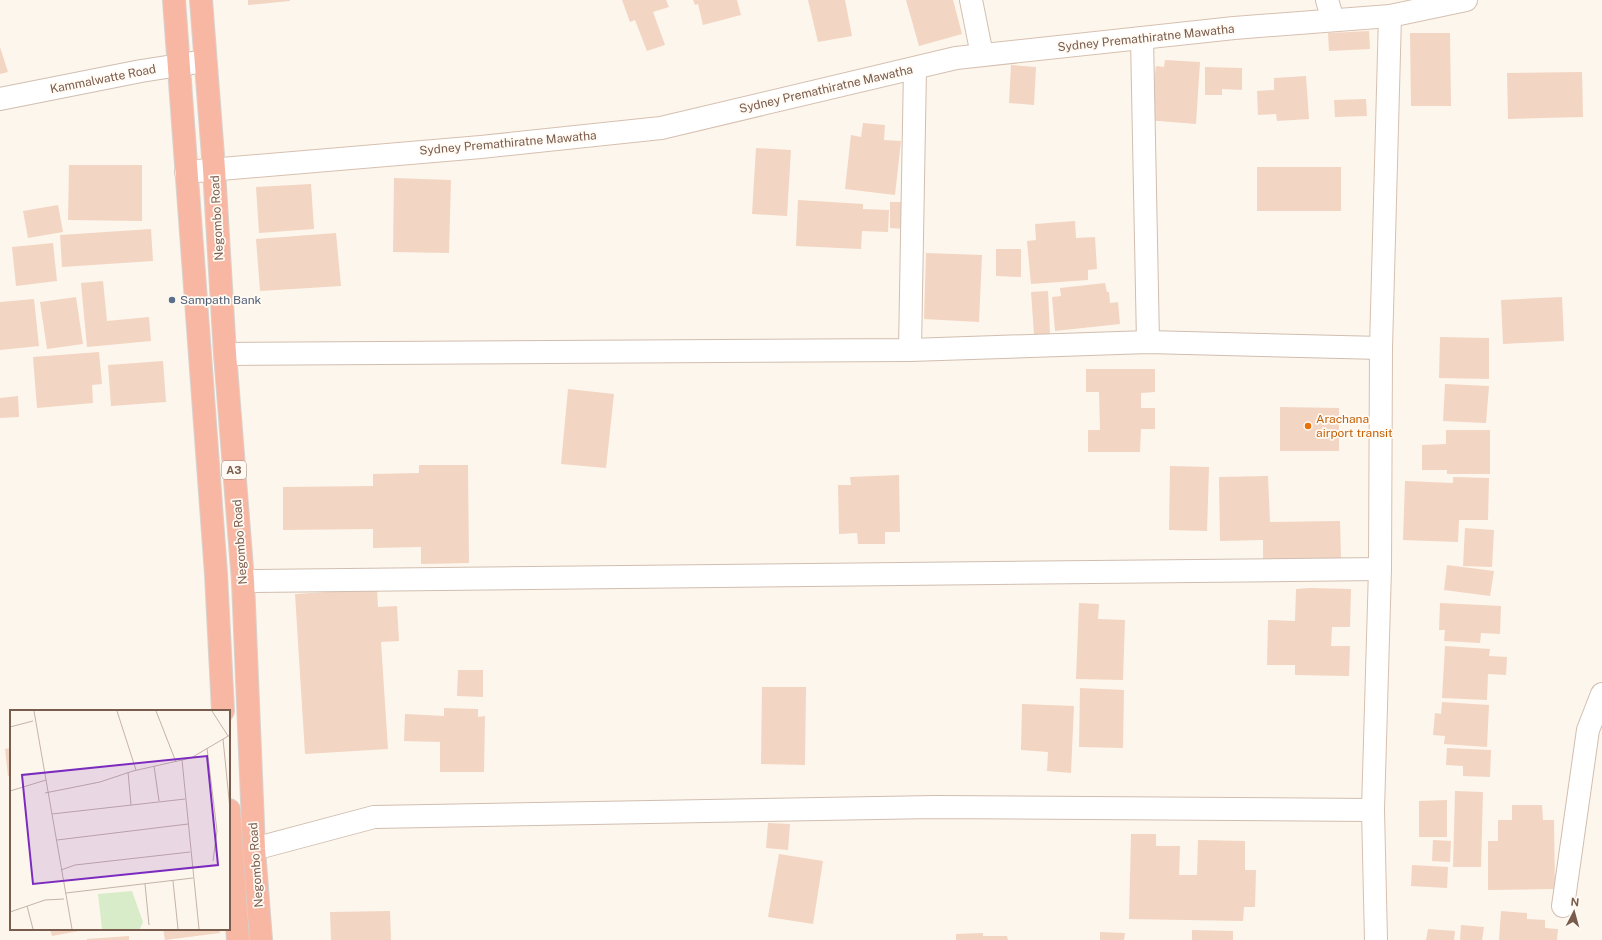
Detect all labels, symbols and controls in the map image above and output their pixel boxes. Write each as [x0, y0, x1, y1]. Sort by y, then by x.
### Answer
street label: Sydney Premathiratne Mawatha [1057, 22, 1235, 54]
street label: Kammalwatte Road [49, 62, 157, 96]
street label: Sydney Premathiratne Mawatha [738, 62, 914, 116]
street label: Sydney Premathiratne Mawatha [419, 128, 597, 158]
street label: Negombo Road [208, 175, 226, 261]
place label: Sampath Bank [180, 293, 262, 307]
marker: Sampath Bank [167, 295, 177, 305]
place label: Arachana airport transit [1316, 412, 1393, 440]
marker: Arachana airport transit [1303, 421, 1313, 431]
road number: A3 [222, 461, 246, 479]
street label: Negombo Road [230, 499, 250, 585]
inset map [10, 710, 230, 930]
street label: Negombo Road [246, 822, 266, 908]
north arrow [1554, 892, 1594, 932]
text: N [1570, 896, 1580, 908]

